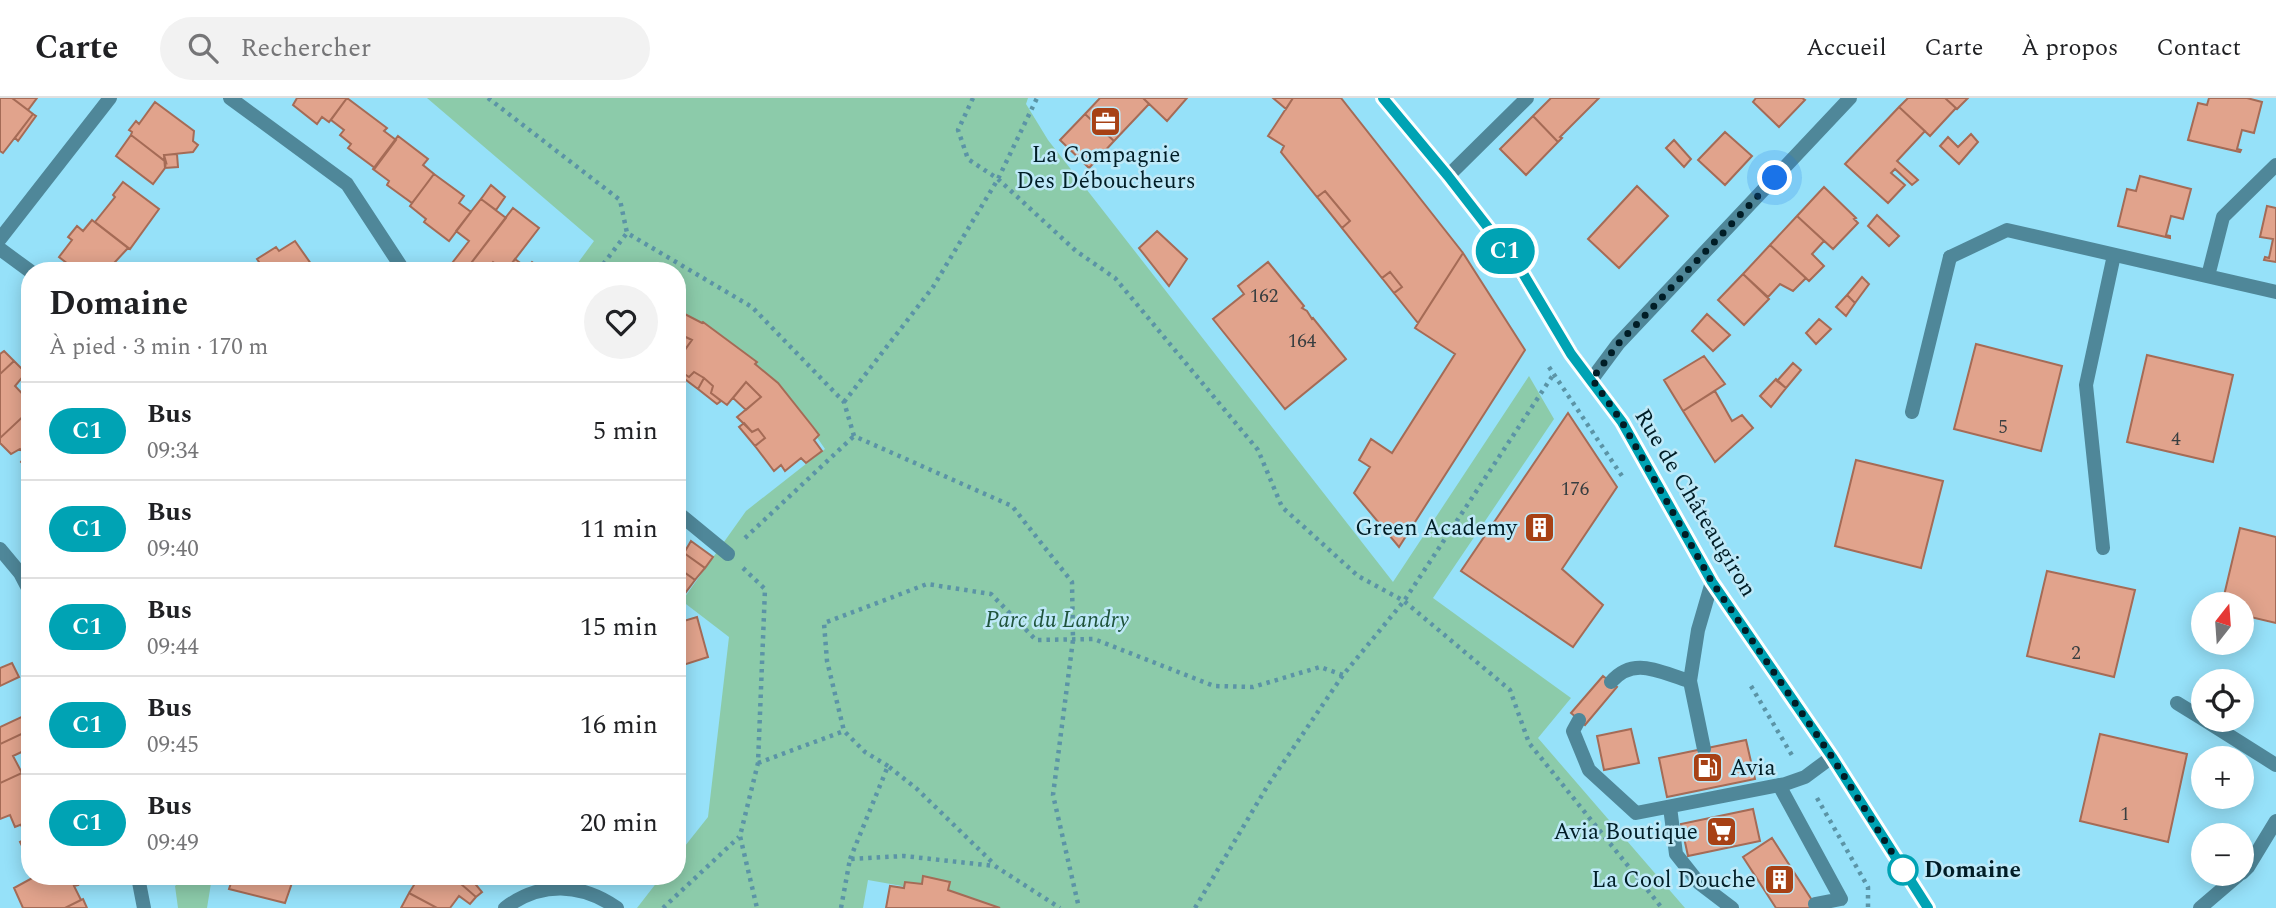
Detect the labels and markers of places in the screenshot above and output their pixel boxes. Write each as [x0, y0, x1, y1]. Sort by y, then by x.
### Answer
office icon: La Compagnie Des Déboucheurs [1089, 104, 1123, 138]
place label: La Compagnie Des Déboucheurs [1016, 138, 1196, 199]
place label: Green Academy [1355, 511, 1518, 546]
building icon: Green Academy [1523, 511, 1557, 545]
fuel station icon: Avia [1690, 751, 1724, 785]
place label: Avia [1730, 751, 1776, 786]
place label: Avia Boutique [1554, 815, 1698, 850]
supermarket icon: Avia Boutique [1704, 815, 1738, 849]
place label: Domaine [1924, 853, 2021, 888]
marker: Domaine [1888, 855, 1918, 885]
place label: La Cool Douche [1592, 863, 1756, 898]
building icon: La Cool Douche [1762, 863, 1796, 897]

